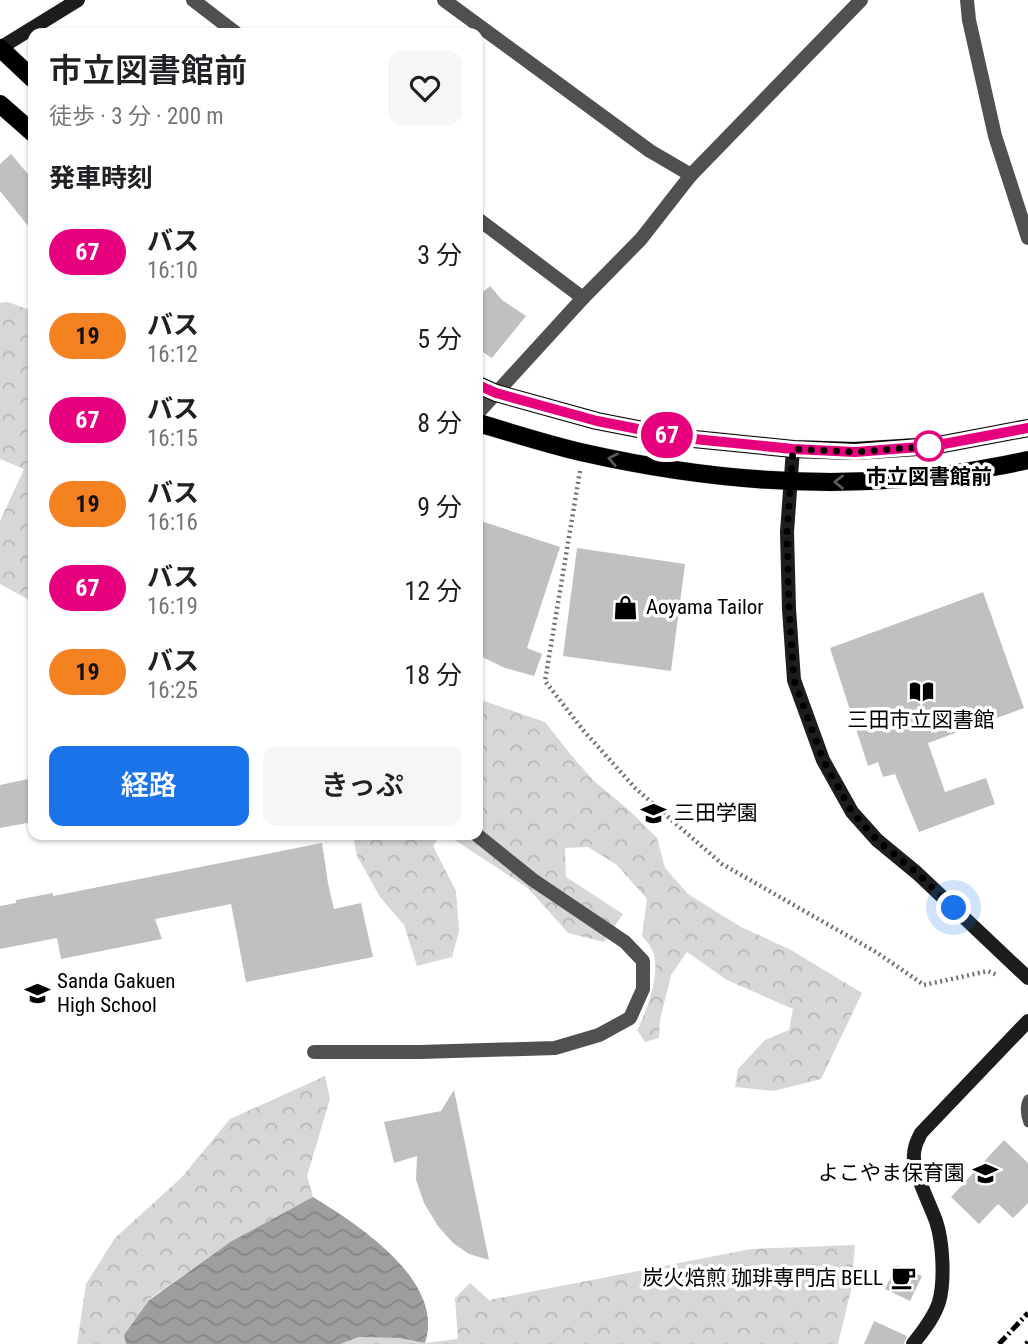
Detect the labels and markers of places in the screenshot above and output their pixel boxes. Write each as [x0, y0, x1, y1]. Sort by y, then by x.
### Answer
marker: 市立図書館前 [914, 431, 944, 461]
place label: 市立図書館前 [866, 465, 992, 489]
shop icon: Aoyama Tailor [612, 593, 640, 621]
place label: Aoyama Tailor [646, 595, 764, 619]
library icon: 三田市立図書館 [907, 677, 935, 705]
place label: 三田市立図書館 [848, 708, 995, 732]
school or university icon: 三田学園 [640, 799, 668, 827]
place label: 三田学園 [674, 801, 758, 825]
place label: Sanda Gakuen High School [57, 969, 176, 1017]
school or university icon: Sanda Gakuen High School [23, 979, 51, 1007]
school or university icon: よこやま保育園 [971, 1159, 999, 1187]
place label: よこやま保育園 [818, 1161, 965, 1185]
cafe icon: 炭火焙煎 珈琲専門店 BELL [889, 1264, 917, 1292]
place label: 炭火焙煎 珈琲専門店 BELL [642, 1266, 883, 1290]

